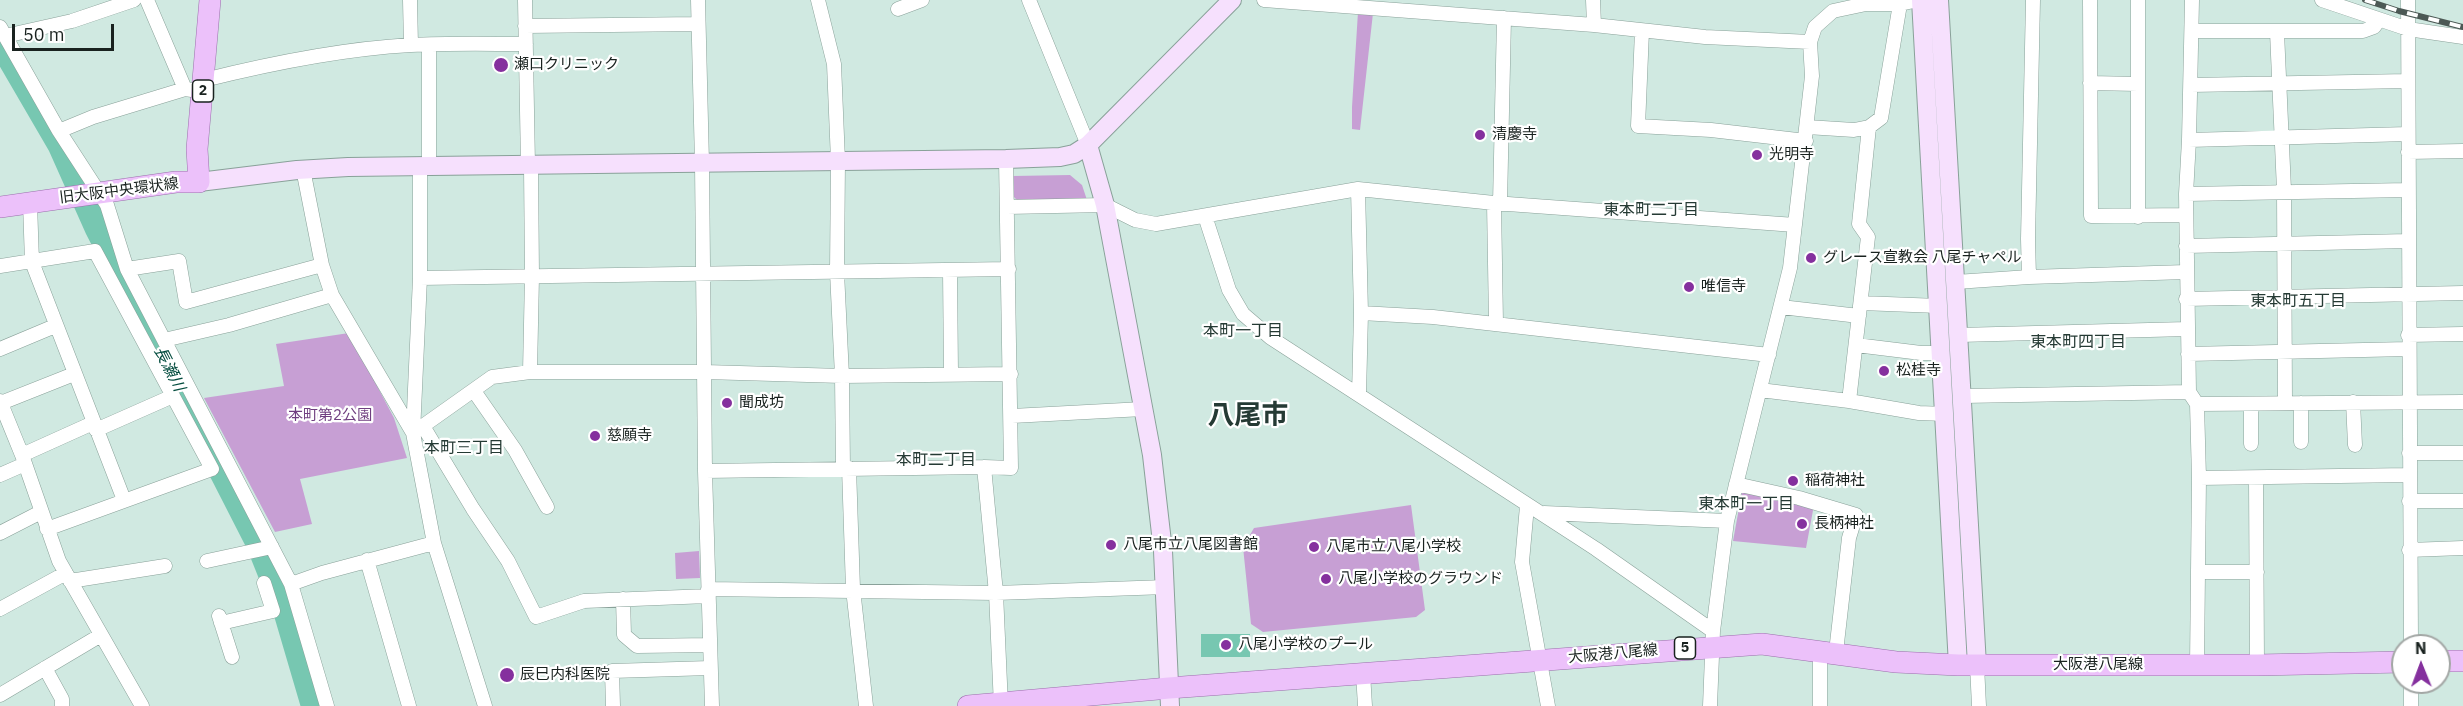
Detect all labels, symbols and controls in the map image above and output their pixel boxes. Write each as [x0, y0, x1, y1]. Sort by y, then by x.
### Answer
scale bar [15, 12, 117, 50]
text: 50 m [23, 23, 65, 46]
marker: 瀬口クリニック [492, 56, 510, 74]
place label: 瀬口クリニック [514, 56, 619, 74]
road number: 2 [192, 80, 214, 102]
place label: 清慶寺 [1492, 126, 1537, 144]
marker: 清慶寺 [1473, 128, 1487, 142]
place label: 光明寺 [1769, 146, 1814, 164]
marker: 光明寺 [1750, 148, 1764, 162]
street label: 旧大阪中央環状線 [58, 175, 180, 207]
district label: 東本町二丁目 [1603, 200, 1699, 220]
place label: グレース宣教会 八尾チャペル [1823, 249, 2022, 267]
marker: グレース宣教会 八尾チャペル [1804, 251, 1818, 265]
place label: 唯信寺 [1701, 278, 1746, 296]
marker: 唯信寺 [1682, 280, 1696, 294]
district label: 東本町五丁目 [2250, 291, 2346, 311]
district label: 本町一丁目 [1203, 321, 1283, 341]
district label: 東本町四丁目 [2030, 332, 2126, 352]
water label: 長瀬川 [150, 343, 188, 395]
place label: 松桂寺 [1896, 362, 1941, 380]
marker: 松桂寺 [1877, 364, 1891, 378]
place label: 聞成坊 [739, 394, 784, 412]
marker: 聞成坊 [720, 396, 734, 410]
district label: 八尾市 [1208, 400, 1288, 432]
park label: 本町第2公園 [288, 407, 372, 425]
place label: 慈願寺 [607, 427, 652, 445]
marker: 慈願寺 [588, 429, 602, 443]
district label: 本町三丁目 [424, 438, 504, 458]
district label: 本町二丁目 [896, 450, 976, 470]
place label: 稲荷神社 [1805, 472, 1865, 490]
marker: 稲荷神社 [1786, 474, 1800, 488]
district label: 東本町一丁目 [1698, 494, 1794, 514]
place label: 長柄神社 [1814, 515, 1874, 533]
marker: 長柄神社 [1795, 517, 1809, 531]
place label: 八尾市立八尾図書館 [1123, 536, 1258, 554]
marker: 八尾市立八尾図書館 [1104, 538, 1118, 552]
place label: 八尾市立八尾小学校 [1326, 538, 1461, 556]
marker: 八尾市立八尾小学校 [1307, 540, 1321, 554]
place label: 八尾小学校のグラウンド [1338, 570, 1503, 588]
marker: 八尾小学校のグラウンド [1319, 572, 1333, 586]
north arrow [2391, 634, 2451, 694]
place label: 八尾小学校のプール [1238, 636, 1373, 654]
road number: 5 [1674, 637, 1696, 659]
marker: 八尾小学校のプール [1219, 638, 1233, 652]
text: N [2415, 638, 2427, 658]
street label: 大阪港八尾線 [1567, 641, 1659, 667]
street label: 大阪港八尾線 [2053, 656, 2143, 674]
marker: 辰巳内科医院 [498, 666, 516, 684]
place label: 辰巳内科医院 [520, 666, 610, 684]

